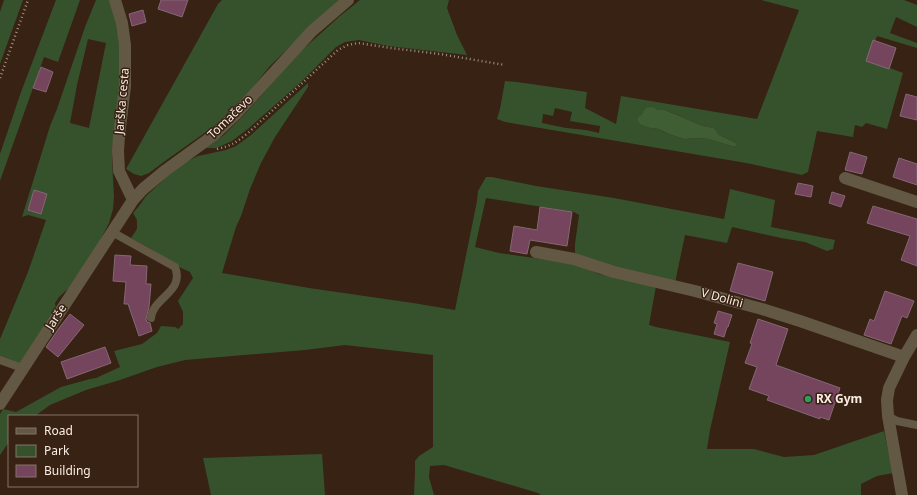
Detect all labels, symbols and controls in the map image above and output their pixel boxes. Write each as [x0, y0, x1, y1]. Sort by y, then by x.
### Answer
street label: Jarška cesta [110, 67, 133, 136]
street label: Tomačevo [203, 91, 256, 142]
street label: V Dolini [699, 284, 745, 311]
street label: Jarše [40, 300, 70, 334]
place label: RX Gym [816, 390, 862, 407]
marker: RX Gym [803, 394, 813, 404]
legend [8, 415, 138, 487]
text: Road [44, 422, 73, 439]
text: Park [44, 442, 70, 459]
text: Building [44, 462, 91, 479]

